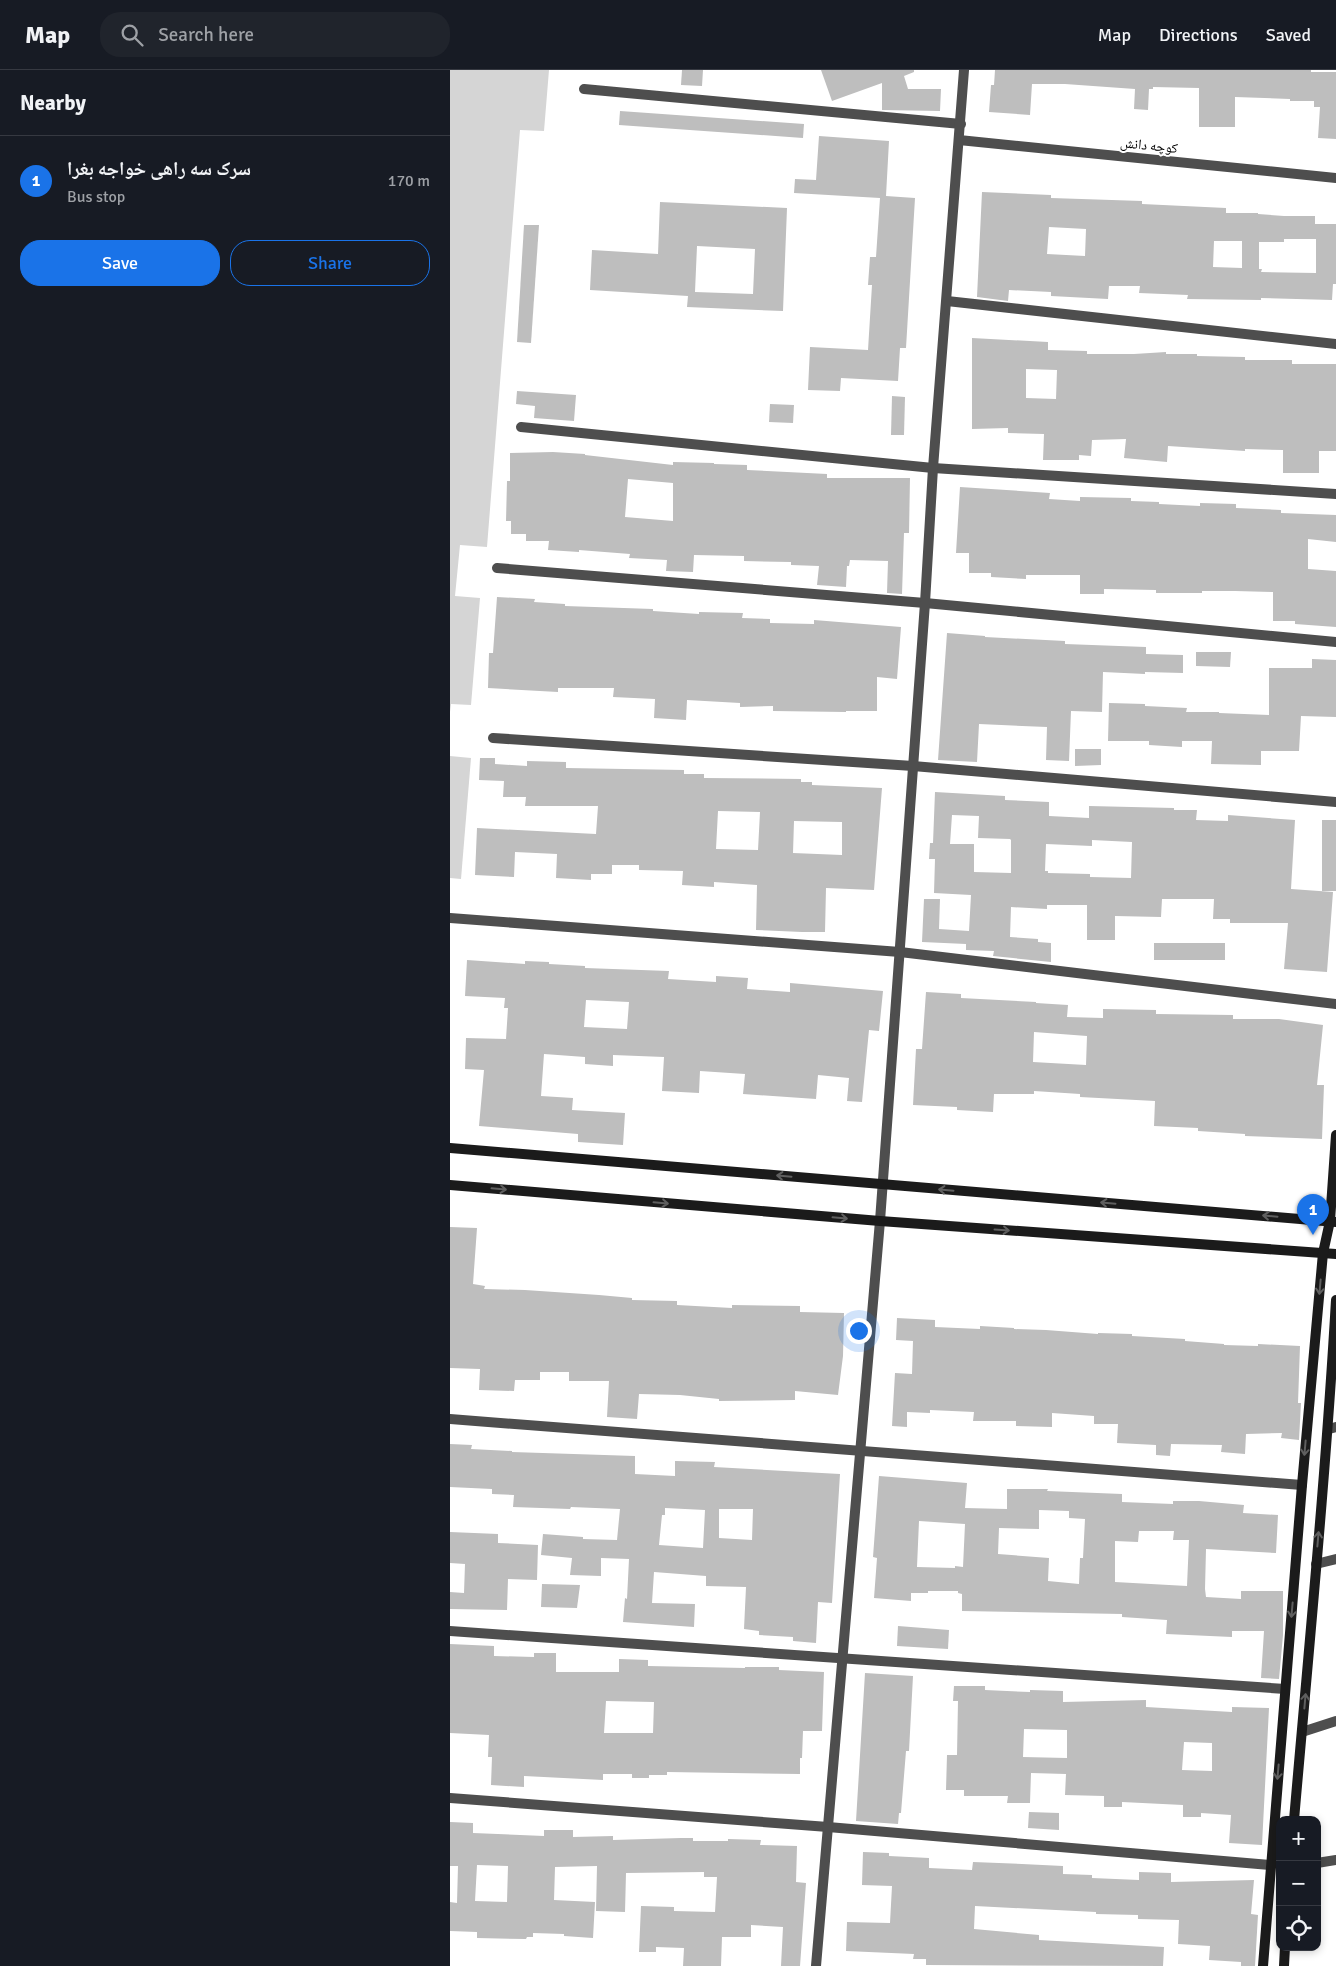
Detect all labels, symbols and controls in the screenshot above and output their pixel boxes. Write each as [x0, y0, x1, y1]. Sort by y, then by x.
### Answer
search box [100, 12, 450, 57]
text: Map [25, 20, 70, 50]
icon: search [118, 21, 146, 49]
text: Search here [158, 23, 254, 47]
text: Map [1098, 24, 1131, 46]
text: Directions [1159, 24, 1238, 46]
text: Saved [1266, 24, 1311, 46]
text: Nearby [20, 90, 86, 116]
street label: کوچه دانش [1119, 134, 1179, 157]
text: سرک سه راهی خواجه بغرا [67, 157, 251, 181]
text: 1 [32, 171, 40, 191]
text: 170 m [388, 171, 430, 191]
text: Bus stop [67, 187, 125, 207]
button: Save [20, 240, 220, 286]
button: Share [230, 240, 430, 286]
one-way arrow [776, 1172, 792, 1181]
one-way arrow [490, 1185, 506, 1194]
one-way arrow [938, 1185, 954, 1195]
pin: 1 [1297, 1194, 1329, 1235]
one-way arrow [652, 1198, 668, 1207]
one-way arrow [1100, 1198, 1116, 1208]
one-way arrow [1262, 1212, 1278, 1221]
one-way arrow [832, 1213, 848, 1222]
one-way arrow [994, 1225, 1010, 1234]
one-way arrow [1315, 1278, 1325, 1294]
your location [846, 1318, 872, 1344]
one-way arrow [1300, 1440, 1310, 1456]
one-way arrow [1313, 1532, 1322, 1548]
one-way arrow [1287, 1602, 1297, 1618]
one-way arrow [1300, 1694, 1309, 1710]
one-way arrow [1273, 1764, 1283, 1780]
map controls [1276, 1816, 1321, 1951]
button: + [1276, 1816, 1321, 1861]
button: − [1276, 1861, 1321, 1906]
button: locate [1276, 1906, 1321, 1951]

